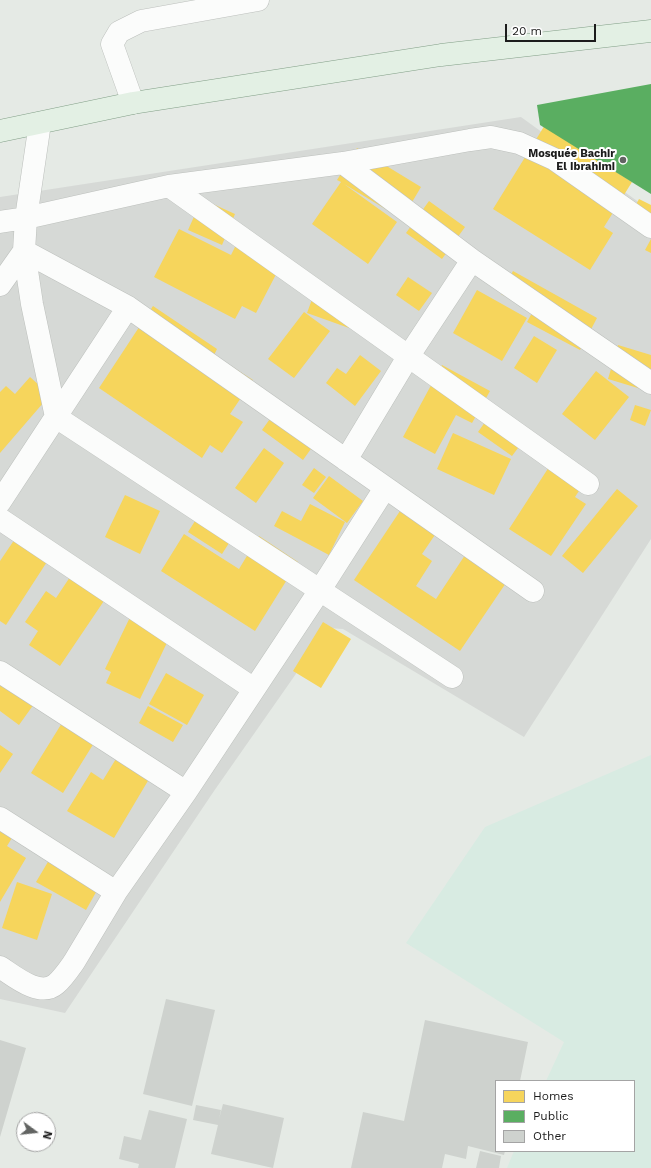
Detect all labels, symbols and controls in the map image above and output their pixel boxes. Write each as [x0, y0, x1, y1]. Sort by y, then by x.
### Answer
scale bar [507, 16, 598, 42]
text: 20 m [512, 24, 542, 38]
place label: Mosquée Bachir El Ibrahimi [528, 147, 615, 173]
marker: Mosquée Bachir El Ibrahimi [618, 155, 628, 165]
legend [495, 1080, 635, 1152]
text: Homes [533, 1089, 574, 1103]
text: Public [533, 1109, 569, 1123]
north arrow [16, 1112, 56, 1152]
text: N [40, 1129, 54, 1141]
text: Other [533, 1129, 566, 1143]

